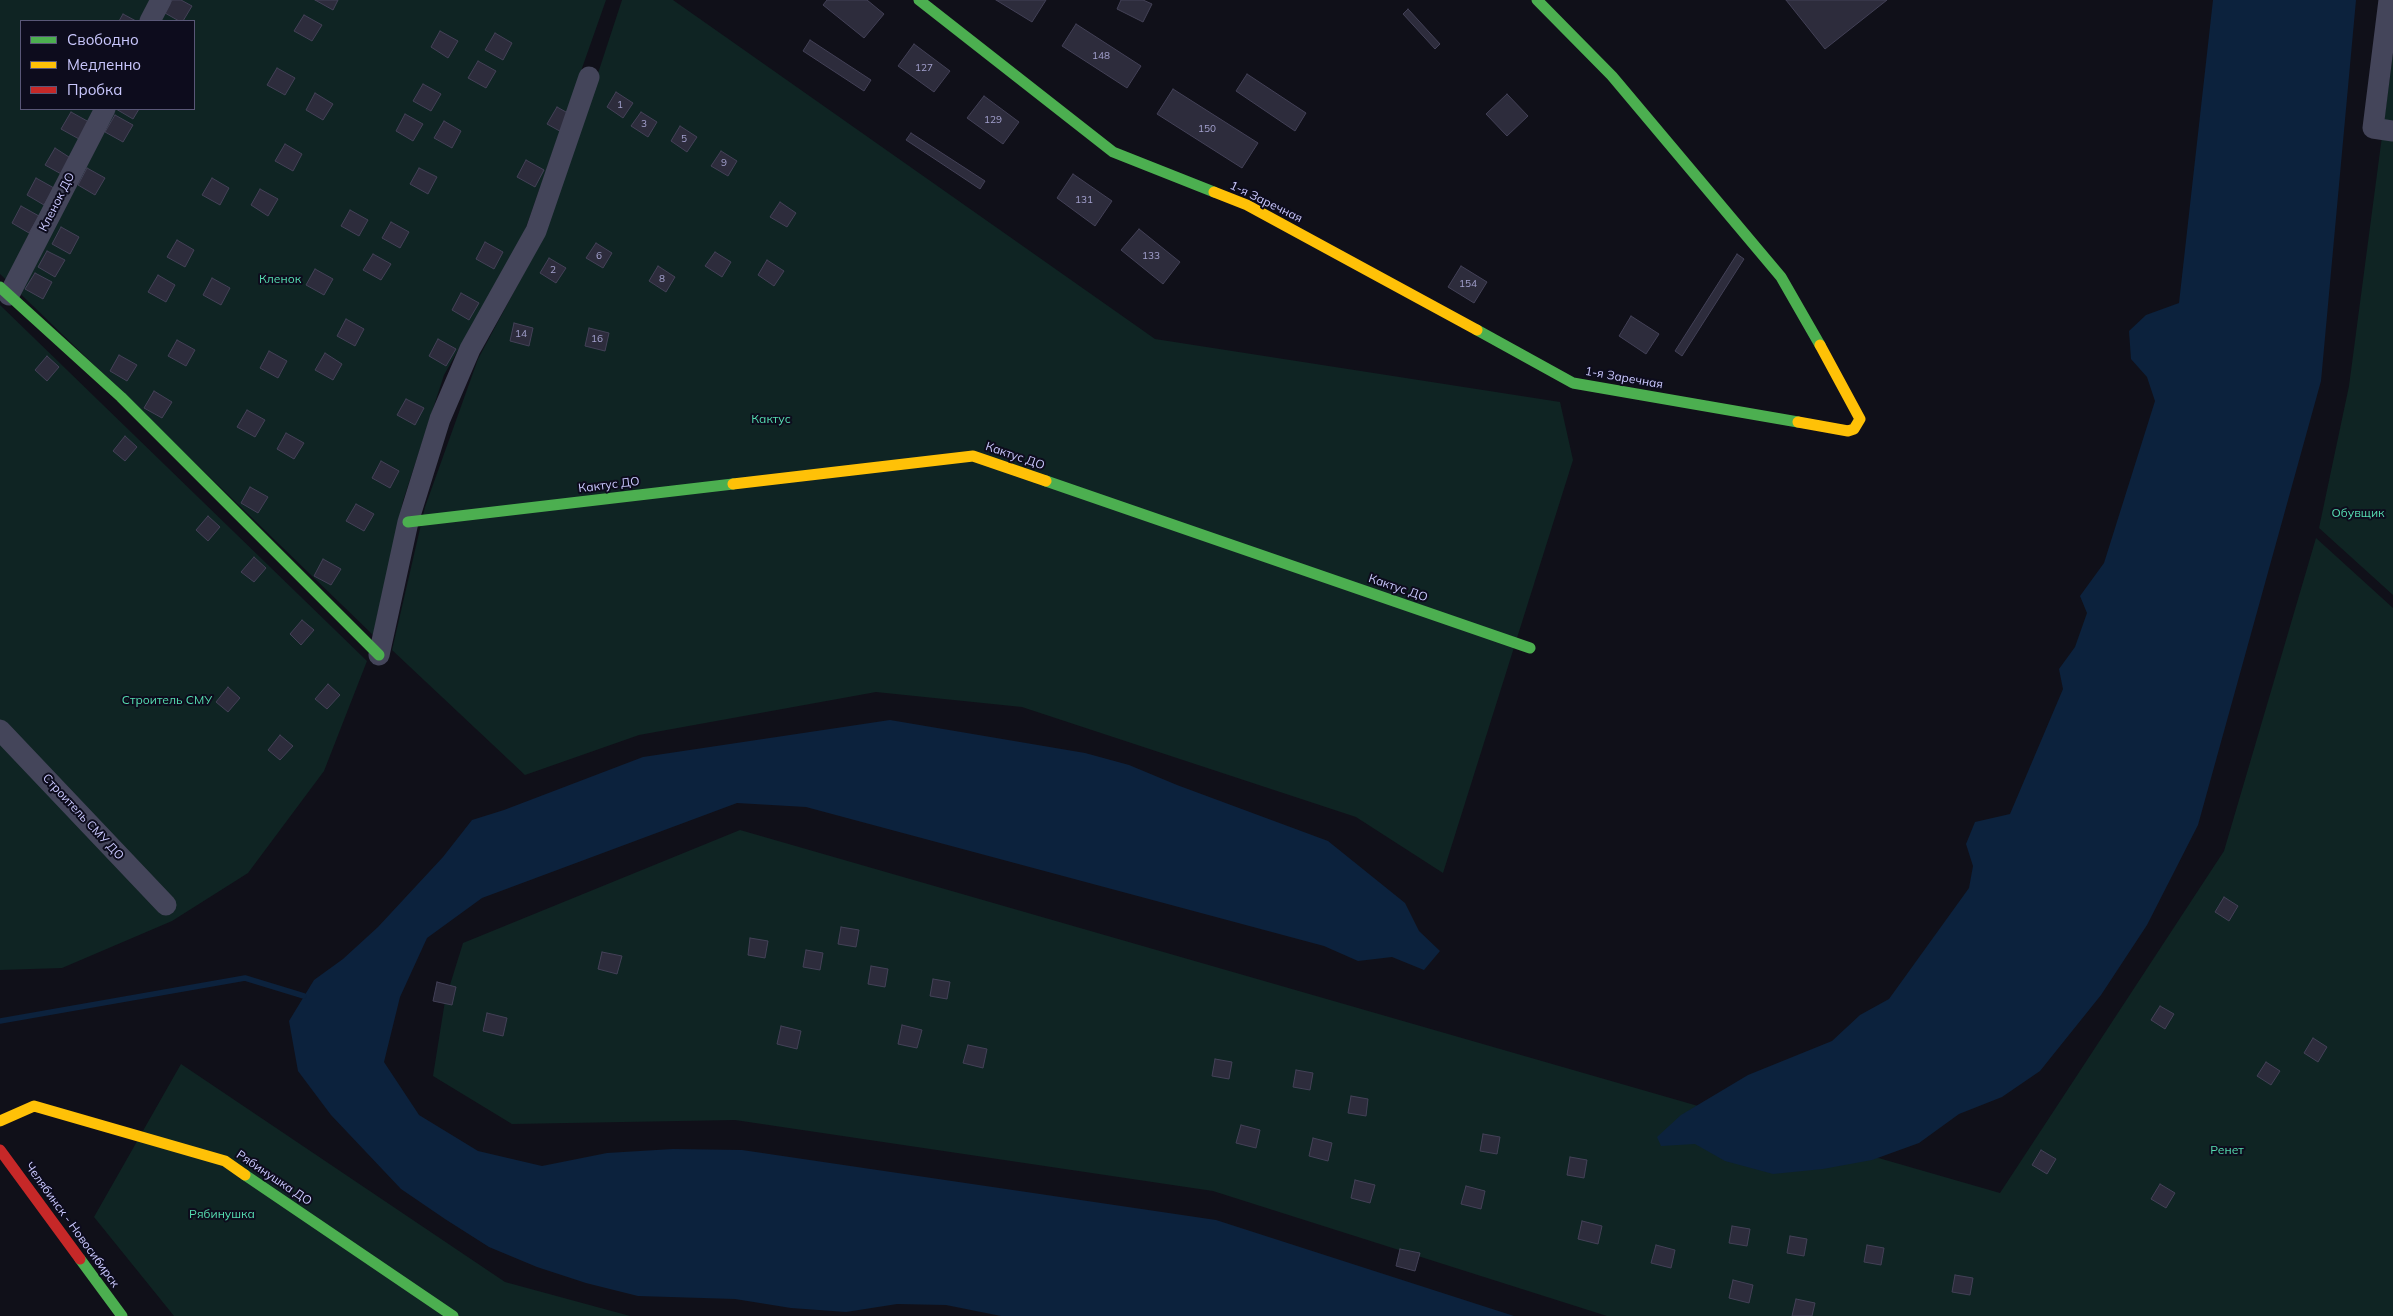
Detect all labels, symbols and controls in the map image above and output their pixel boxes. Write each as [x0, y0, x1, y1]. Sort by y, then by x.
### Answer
legend [20, 20, 195, 110]
text: Свободно [67, 30, 139, 49]
house number: 148 [1092, 50, 1110, 62]
text: Медленно [67, 55, 141, 74]
house number: 127 [915, 62, 933, 74]
text: Пробка [67, 80, 122, 99]
house number: 1 [617, 99, 623, 111]
house number: 129 [984, 114, 1002, 126]
house number: 3 [641, 118, 647, 130]
house number: 150 [1198, 123, 1216, 135]
house number: 5 [681, 133, 687, 145]
house number: 9 [721, 157, 727, 169]
street label: Кленок ДО [36, 170, 78, 234]
street label: 1-я Заречная [1227, 178, 1305, 226]
house number: 131 [1075, 194, 1093, 206]
house number: 6 [596, 250, 602, 262]
house number: 133 [1142, 250, 1160, 262]
house number: 2 [550, 264, 556, 276]
park label: Кленок [259, 272, 301, 286]
house number: 8 [659, 273, 665, 285]
house number: 154 [1459, 278, 1477, 290]
house number: 14 [515, 328, 527, 340]
house number: 16 [591, 333, 603, 345]
street label: 1-я Заречная [1584, 364, 1664, 392]
park label: Кактус [751, 412, 791, 426]
street label: Кактус ДО [984, 439, 1046, 473]
street label: Кактус ДО [578, 474, 640, 496]
park label: Обувщик [2331, 506, 2385, 520]
street label: Кактус ДО [1367, 571, 1429, 605]
park label: Строитель СМУ [122, 693, 212, 707]
street label: Строитель СМУ ДО [39, 771, 127, 863]
park label: Ренет [2210, 1143, 2244, 1157]
street label: Рябинушка ДО [234, 1147, 314, 1209]
street label: Челябинск - Новосибирск [22, 1160, 122, 1290]
park label: Рябинушка [189, 1207, 255, 1221]

